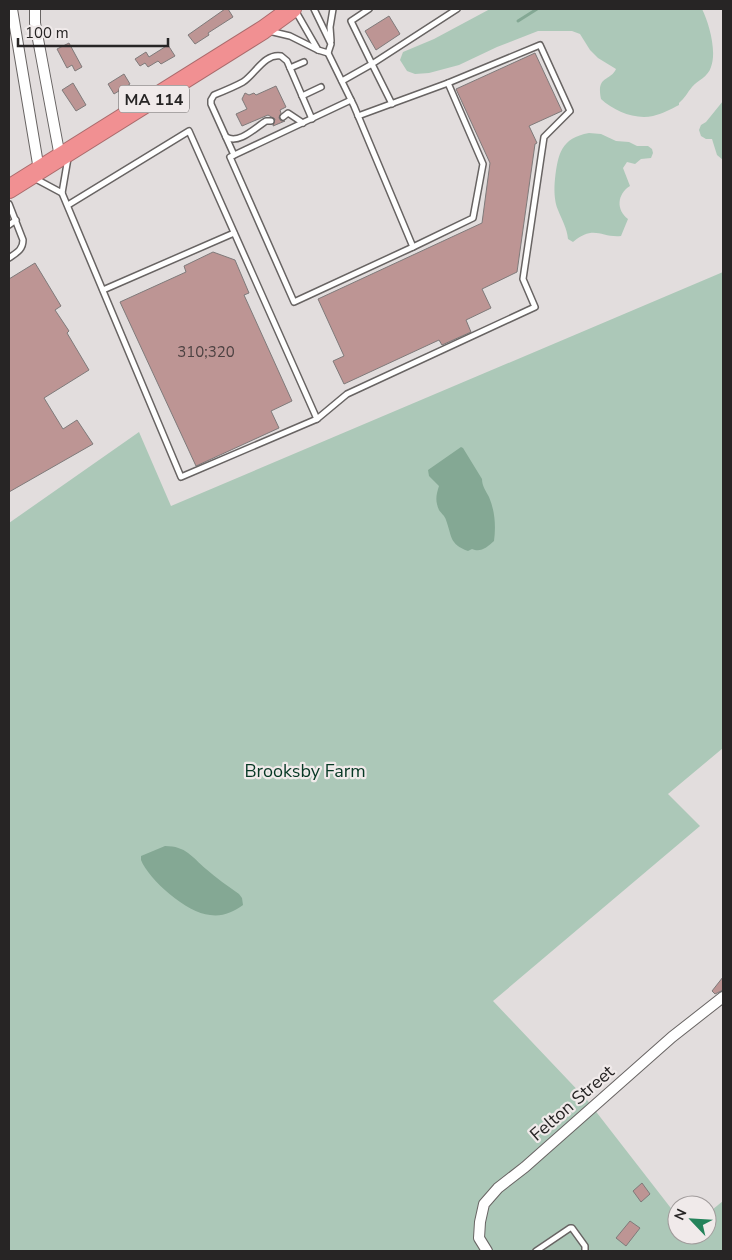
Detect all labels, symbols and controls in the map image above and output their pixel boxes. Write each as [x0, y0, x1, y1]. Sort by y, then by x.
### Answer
scale bar [18, 15, 168, 47]
text: 100 m [25, 23, 69, 43]
road number: MA 114 [119, 86, 189, 112]
house number: 310;320 [177, 342, 235, 362]
park label: Brooksby Farm [244, 759, 366, 783]
street label: Felton Street [525, 1059, 620, 1146]
north arrow [667, 1195, 717, 1245]
text: N [670, 1206, 691, 1223]

